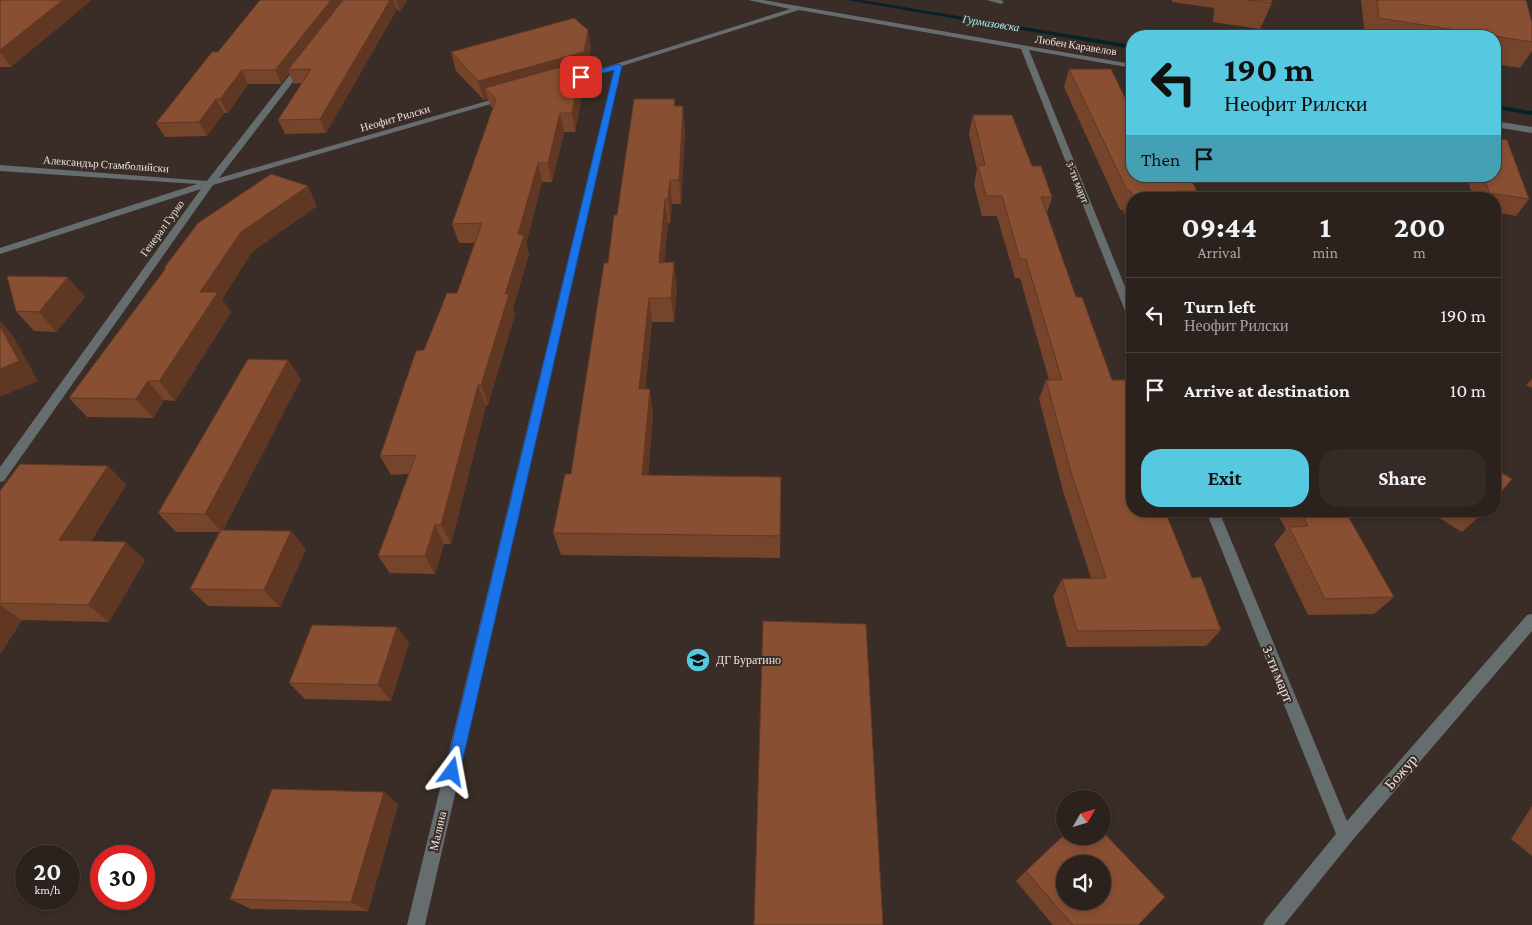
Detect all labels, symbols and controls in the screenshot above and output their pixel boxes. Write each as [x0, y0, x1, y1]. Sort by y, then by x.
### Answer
water label: Гурмазовска [961, 12, 1021, 34]
street label: Любен Каравелов [1034, 33, 1118, 57]
icon: left [1141, 50, 1206, 115]
text: 190 m [1224, 50, 1314, 89]
pin [560, 56, 602, 98]
icon: arrive [567, 63, 595, 91]
text: Неофит Рилски [1224, 91, 1368, 116]
street label: Неофит Рилски [359, 102, 431, 134]
icon: arrive [1190, 145, 1218, 173]
text: Then [1141, 149, 1180, 170]
street label: Александър Стамболийски [43, 154, 170, 174]
street label: 3-ти март [1064, 159, 1092, 205]
street label: Генерал Гурко [138, 197, 187, 258]
text: 09:44 [1182, 210, 1257, 243]
text: 1 [1320, 210, 1331, 243]
text: 200 [1394, 210, 1445, 243]
text: Arrival [1197, 244, 1241, 261]
text: min [1312, 244, 1338, 261]
text: m [1413, 244, 1426, 261]
text: Turn left [1184, 296, 1256, 317]
icon: left [1141, 301, 1169, 329]
text: 190 m [1440, 305, 1486, 326]
text: Неофит Рилски [1184, 317, 1288, 334]
icon: arrive [1141, 376, 1169, 404]
text: Arrive at destination [1184, 380, 1350, 401]
text: 10 m [1450, 380, 1486, 401]
button: Exit [1141, 449, 1309, 507]
button: Share [1319, 449, 1486, 507]
street label: 3-ти март [1259, 643, 1297, 705]
school or university icon: ДГ Буратино [685, 647, 711, 673]
place label: ДГ Буратино [716, 653, 781, 667]
position arrow [425, 745, 477, 797]
street label: Божур [1381, 751, 1421, 793]
north arrow [1056, 790, 1111, 845]
map controls [1056, 790, 1111, 910]
street label: Малина [427, 809, 449, 852]
speed limit sign: 30 [90, 845, 155, 910]
button: sound [1056, 855, 1111, 910]
text: 20 [34, 858, 61, 885]
text: km/h [35, 883, 60, 897]

